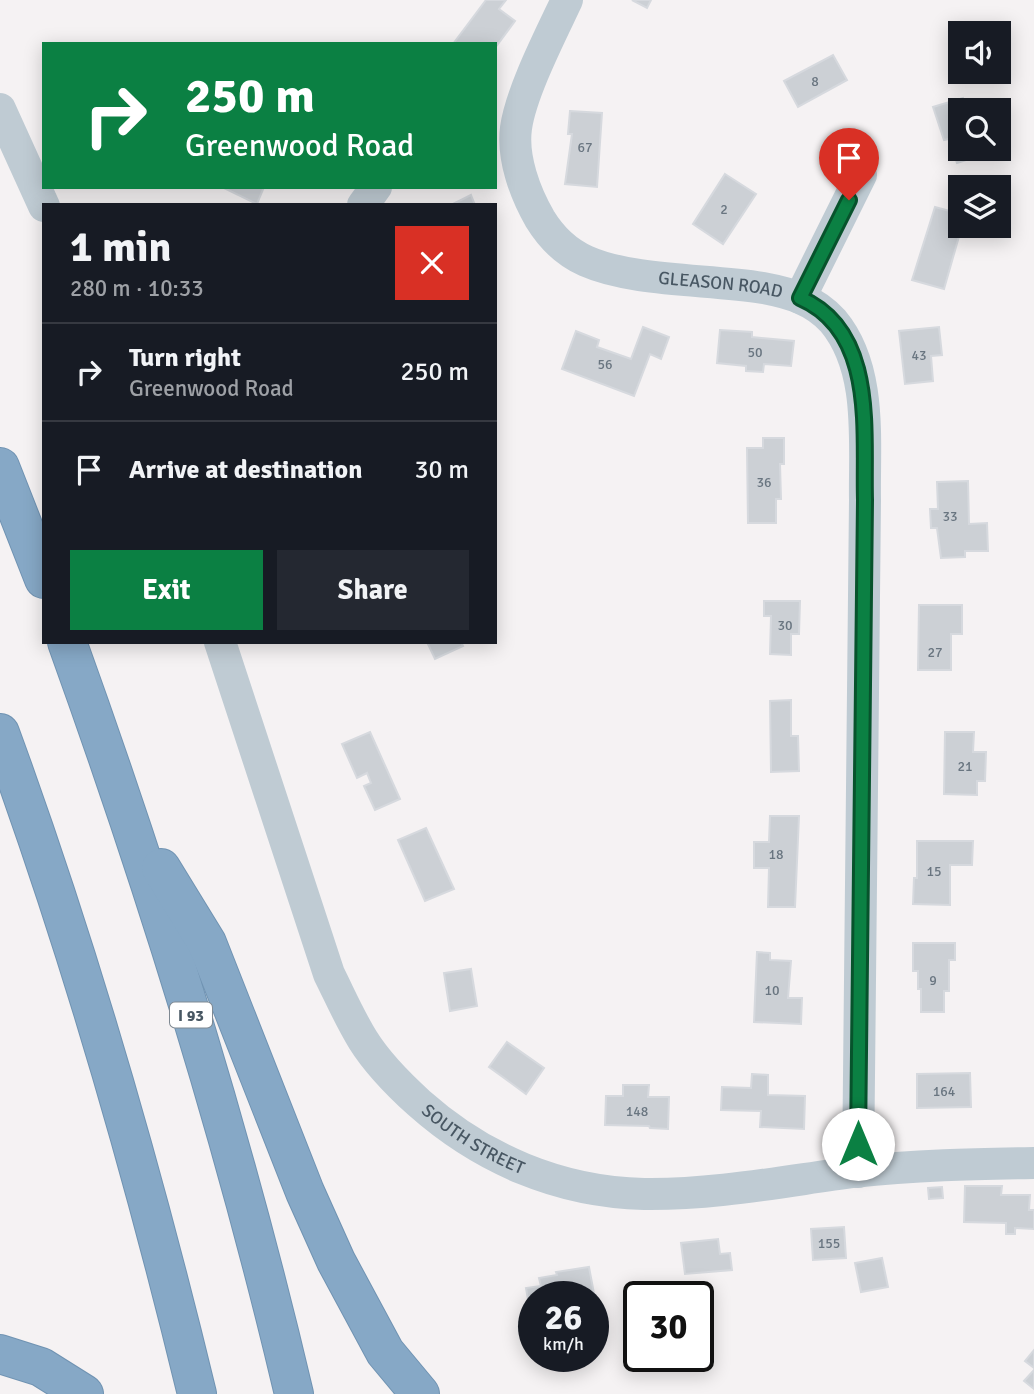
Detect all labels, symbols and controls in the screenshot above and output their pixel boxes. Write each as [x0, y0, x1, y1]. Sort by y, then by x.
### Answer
map controls [948, 21, 1011, 238]
button: sound [948, 21, 1011, 84]
text: 250 m [185, 66, 315, 126]
icon: right [70, 70, 161, 161]
house number: 8 [811, 73, 819, 90]
button: search [948, 98, 1011, 161]
text: Greenwood Road [185, 126, 414, 165]
pin [819, 128, 879, 200]
house number: 67 [577, 139, 593, 156]
icon: arrive [830, 139, 868, 177]
button: layers [948, 175, 1011, 238]
house number: 2 [720, 201, 728, 218]
text: 1 min [70, 222, 171, 273]
button: close [395, 226, 469, 300]
street label: GLEASON ROAD [657, 267, 785, 303]
text: 280 m · 10:33 [70, 274, 204, 303]
text: Turn right [129, 342, 241, 374]
house number: 50 [747, 344, 763, 361]
house number: 43 [911, 347, 927, 364]
icon: right [70, 353, 108, 391]
text: 250 m [400, 356, 469, 388]
house number: 56 [597, 356, 613, 373]
text: Greenwood Road [129, 374, 294, 403]
icon: arrive [70, 451, 108, 489]
text: Arrive at destination [129, 454, 362, 486]
text: 30 m [414, 454, 469, 486]
house number: 36 [756, 474, 772, 491]
house number: 33 [942, 508, 958, 525]
button: Exit [70, 550, 263, 630]
button: Share [277, 550, 469, 630]
house number: 30 [777, 617, 793, 634]
house number: 27 [927, 644, 943, 661]
house number: 21 [957, 758, 973, 775]
house number: 18 [768, 846, 784, 863]
house number: 15 [926, 863, 942, 880]
house number: 9 [929, 972, 937, 989]
house number: 10 [764, 982, 780, 999]
road number: I 93 [170, 1002, 212, 1028]
house number: 164 [933, 1083, 956, 1100]
street label: SOUTH STREET [417, 1099, 528, 1179]
house number: 148 [626, 1103, 648, 1120]
position arrow [821, 1107, 895, 1181]
house number: 155 [818, 1235, 840, 1252]
speed limit sign: 30 [623, 1281, 714, 1372]
text: 26 [545, 1296, 582, 1339]
text: km/h [543, 1333, 584, 1355]

